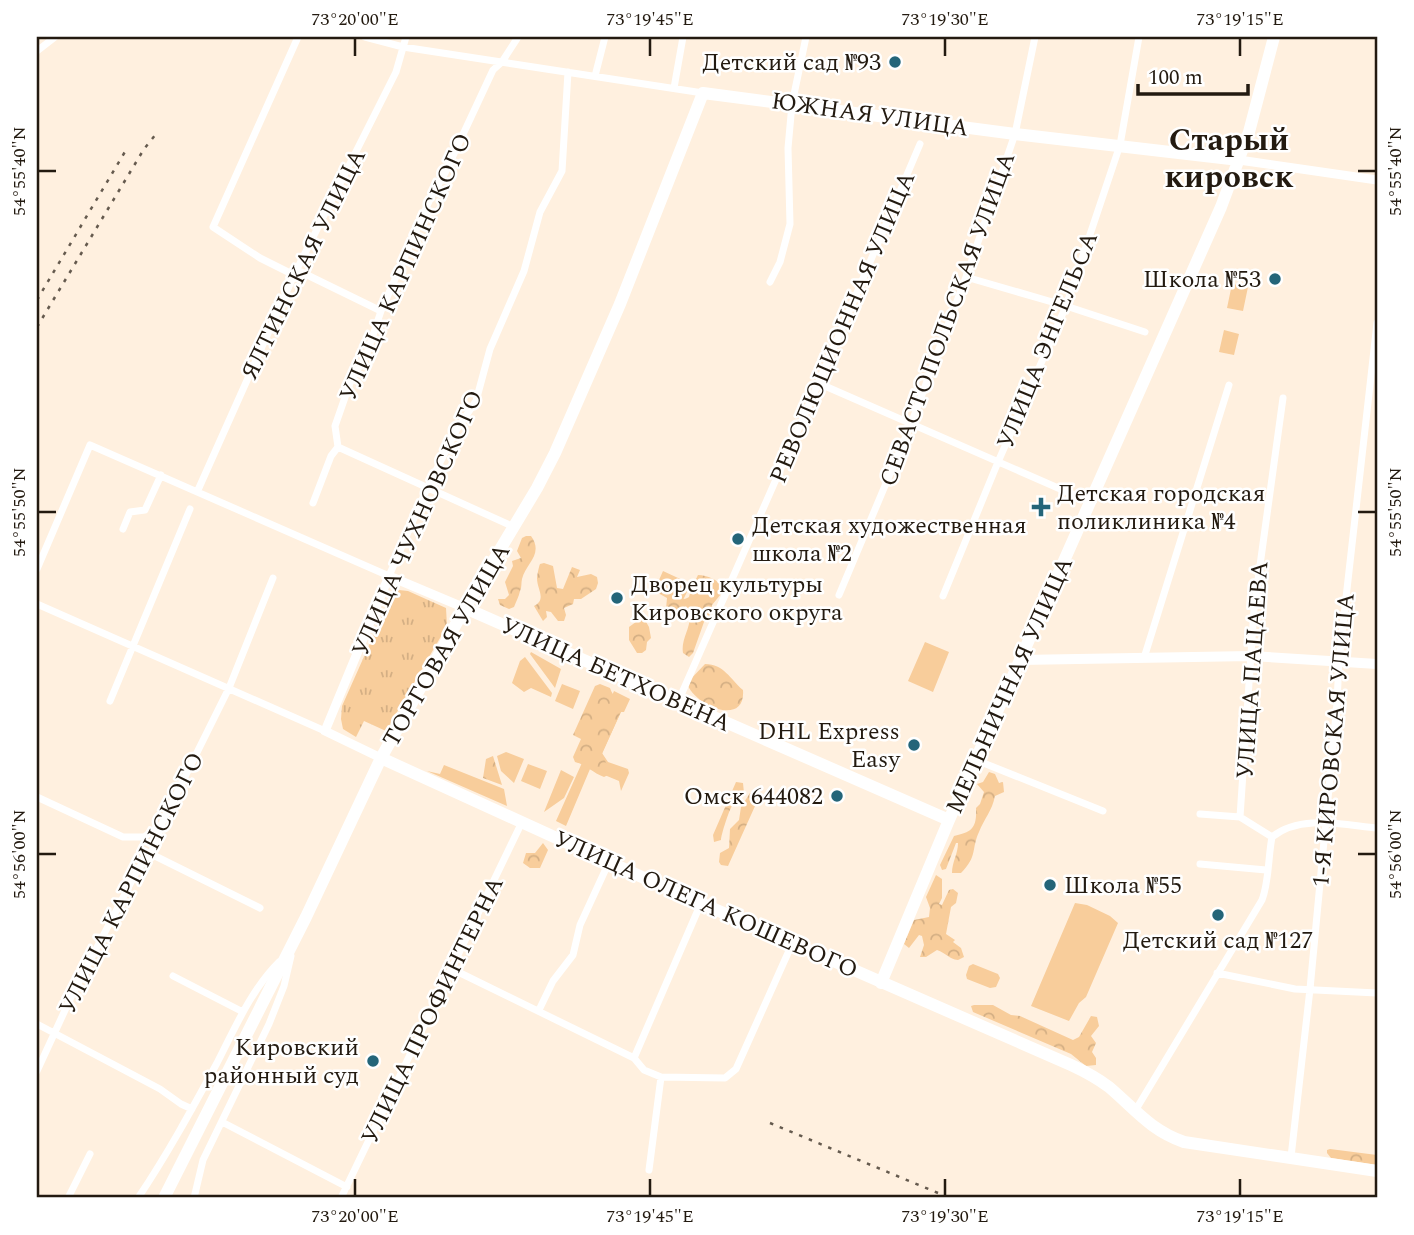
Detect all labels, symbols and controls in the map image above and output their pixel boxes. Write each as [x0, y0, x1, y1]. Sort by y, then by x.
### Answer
text: 73°20'00"E [311, 6, 399, 33]
text: 73°19'45"E [606, 6, 694, 33]
text: 73°19'30"E [901, 6, 989, 33]
text: 73°19'15"E [1196, 6, 1284, 33]
place label: Детский сад №93 [702, 45, 881, 81]
scale bar [1138, 52, 1248, 96]
marker: Детский сад №93 [887, 54, 903, 70]
text: 100 m [1148, 62, 1203, 94]
street label: ЮЖНАЯ УЛИЦА [769, 83, 971, 147]
district label: Старый кировск [1164, 116, 1294, 202]
text: 54°55'40"N [6, 126, 33, 216]
text: 54°55'40"N [1382, 126, 1409, 216]
street label: УЛИЦА КАРПИНСКОГО [330, 128, 481, 407]
street label: ЯЛТИНСКАЯ УЛИЦА [232, 142, 376, 386]
street label: СЕВАСТОПОЛЬСКАЯ УЛИЦА [871, 147, 1025, 492]
street label: РЕВОЛЮЦИОННАЯ УЛИЦА [761, 166, 925, 489]
street label: УЛИЦА ЭНГЕЛЬСА [988, 226, 1108, 454]
place label: Школа №53 [1143, 262, 1261, 298]
marker: Школа №53 [1267, 271, 1283, 287]
street label: УЛИЦА ЧУХНОВСКОГО [343, 384, 493, 663]
text: 54°55'50"N [6, 467, 33, 557]
text: 54°55'50"N [1382, 467, 1409, 557]
place label: Детская городская поликлиника №4 [1057, 476, 1265, 540]
marker: Детская городская поликлиника №4 [1031, 497, 1051, 517]
place label: Детская художественная школа №2 [752, 508, 1027, 572]
marker: Детская художественная школа №2 [730, 531, 746, 547]
street label: ТОРГОВАЯ УЛИЦА [374, 537, 520, 754]
street label: МЕЛЬНИЧНАЯ УЛИЦА [937, 551, 1083, 820]
street label: УЛИЦА ПАЦАЕВА [1227, 560, 1279, 780]
place label: Дворец культуры Кировского округа [631, 567, 843, 631]
marker: Дворец культуры Кировского округа [609, 590, 625, 606]
street label: 1-Я КИРОВСКАЯ УЛИЦА [1303, 591, 1365, 889]
street label: УЛИЦА БЕТХОВЕНА [495, 608, 737, 742]
place label: DHL Express Easy [758, 714, 901, 778]
marker: DHL Express Easy [906, 737, 922, 753]
street label: УЛИЦА КАРПИНСКОГО [50, 746, 214, 1021]
place label: Омск 644082 [684, 779, 823, 815]
marker: Омск 644082 [829, 788, 845, 804]
text: 54°56'00"N [6, 809, 33, 899]
text: 54°56'00"N [1382, 809, 1409, 899]
street label: УЛИЦА ОЛЕГА КОШЕВОГО [548, 821, 864, 988]
place label: Школа №55 [1064, 868, 1182, 904]
street label: УЛИЦА ПРОФИНТЕРНА [352, 870, 514, 1150]
marker: Школа №55 [1042, 877, 1058, 893]
marker: Детский сад №127 [1210, 907, 1226, 923]
place label: Детский сад №127 [1123, 923, 1313, 959]
place label: Кировский районный суд [204, 1030, 359, 1094]
marker: Кировский районный суд [365, 1053, 381, 1069]
text: 73°20'00"E [311, 1203, 399, 1230]
text: 73°19'45"E [606, 1203, 694, 1230]
text: 73°19'30"E [901, 1203, 989, 1230]
text: 73°19'15"E [1196, 1203, 1284, 1230]

